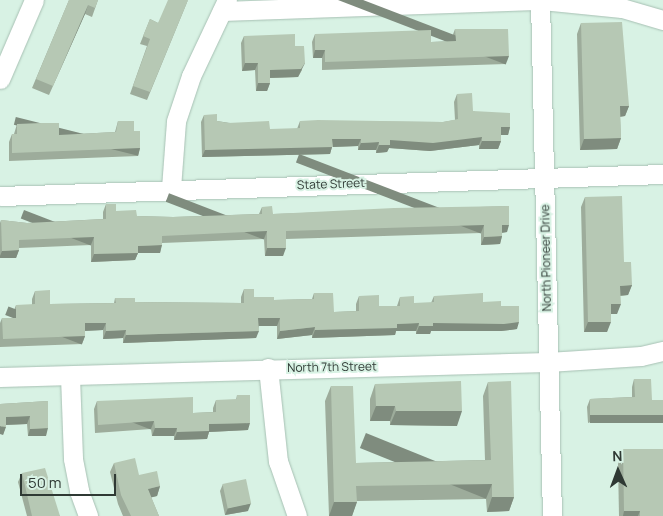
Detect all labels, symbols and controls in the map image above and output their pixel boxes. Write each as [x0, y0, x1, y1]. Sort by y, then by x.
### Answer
street label: State Street [297, 176, 365, 192]
street label: North Pioneer Drive [538, 204, 554, 312]
street label: North 7th Street [287, 359, 377, 375]
north arrow [593, 446, 643, 496]
text: N [612, 446, 623, 465]
scale bar [22, 464, 119, 496]
text: 50 m [28, 472, 62, 493]

